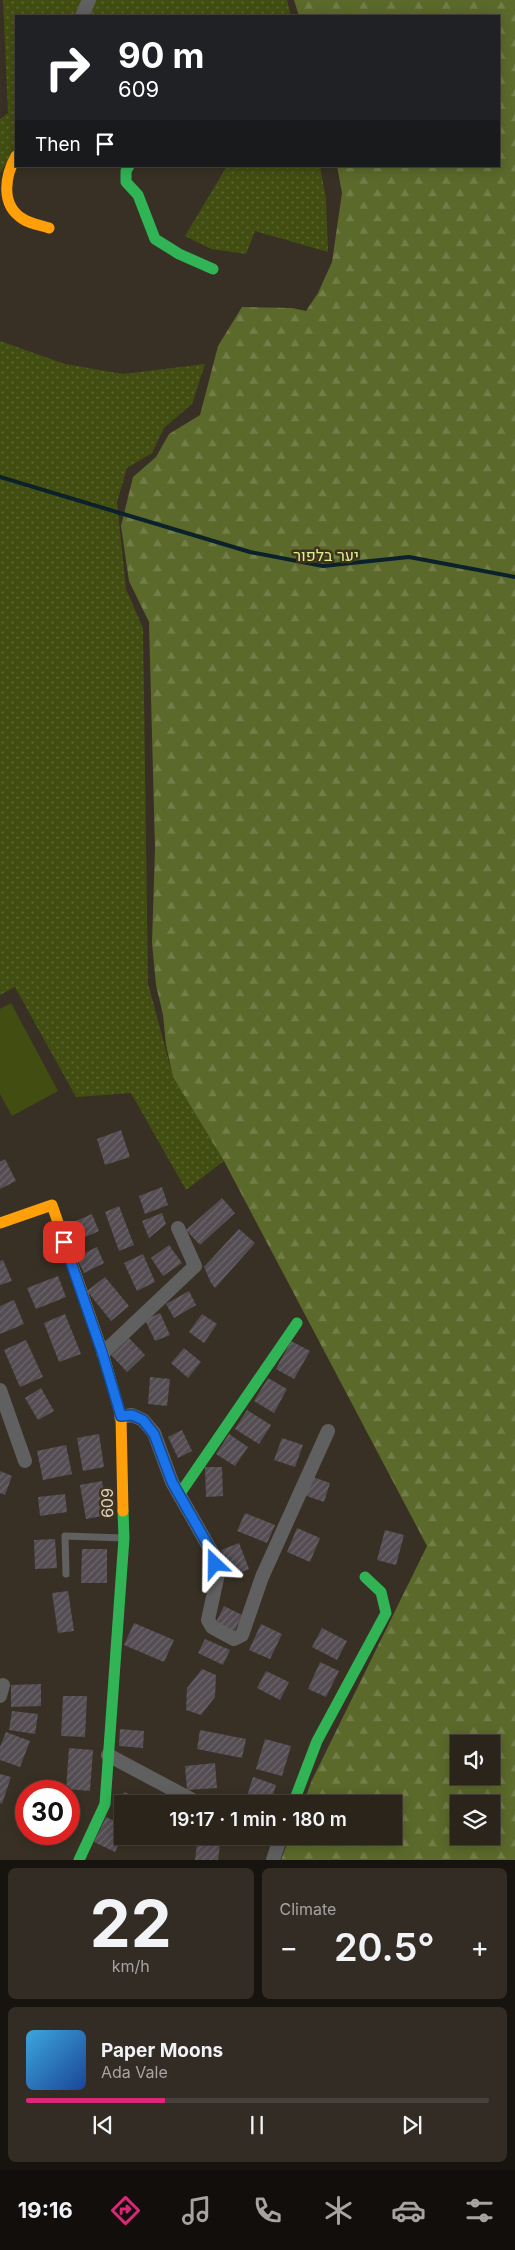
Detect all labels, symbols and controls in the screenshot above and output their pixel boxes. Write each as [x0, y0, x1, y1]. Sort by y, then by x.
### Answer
text: 90 m [118, 34, 205, 76]
icon: right [35, 35, 100, 100]
text: 609 [118, 76, 159, 102]
icon: arrive [91, 130, 119, 158]
text: Then [35, 133, 81, 156]
park label: יער בלפור [293, 545, 359, 565]
pin [43, 1221, 85, 1263]
icon: arrive [50, 1228, 78, 1256]
street label: 609 [97, 1488, 117, 1518]
position arrow [188, 1537, 240, 1589]
map controls [450, 1735, 500, 1845]
button: sound [450, 1735, 500, 1785]
speed limit sign: 30 [15, 1780, 80, 1845]
button: layers [450, 1795, 500, 1845]
text: 19:17 · 1 min · 180 m [169, 1808, 347, 1831]
text: 22 [90, 1884, 172, 1963]
text: Climate [280, 1899, 336, 1919]
text: 20.5° [334, 1924, 435, 1970]
text: − [280, 1930, 298, 1964]
text: + [470, 1930, 489, 1964]
text: km/h [112, 1956, 150, 1976]
text: Paper Moons [101, 2039, 223, 2062]
text: Ada Vale [101, 2062, 168, 2082]
icon: previous [89, 2111, 117, 2139]
icon: pause [243, 2111, 271, 2139]
icon: next [398, 2111, 426, 2139]
icon: directions [108, 2193, 143, 2228]
icon: music [179, 2193, 214, 2228]
icon: phone [250, 2193, 285, 2228]
icon: climate [321, 2193, 356, 2228]
icon: car [391, 2193, 426, 2228]
icon: filters [462, 2193, 497, 2228]
text: 19:16 [18, 2197, 73, 2223]

